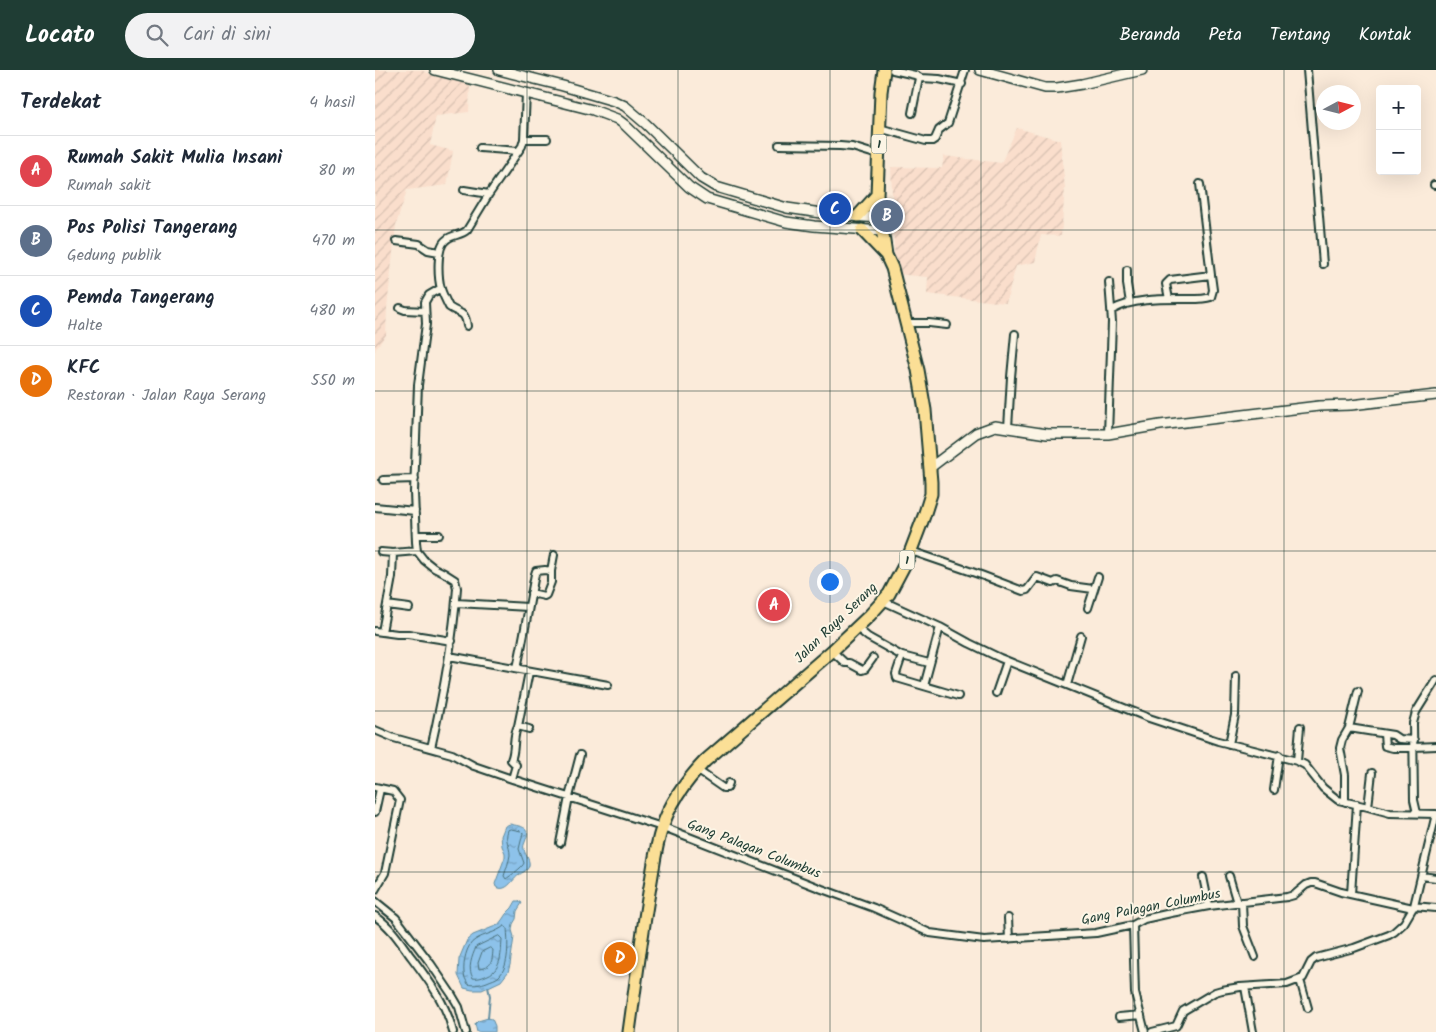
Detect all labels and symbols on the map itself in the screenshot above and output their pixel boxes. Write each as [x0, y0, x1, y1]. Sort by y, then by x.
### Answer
north arrow [1316, 85, 1361, 130]
road number: 1 [871, 134, 887, 154]
pin: C [819, 190, 851, 228]
pin: B [871, 197, 903, 235]
road number: 1 [899, 550, 915, 570]
your location [817, 569, 843, 595]
street label: Jalan Raya Serang [789, 577, 883, 669]
pin: A [758, 586, 790, 624]
street label: Gang Palagan Columbus [684, 813, 824, 885]
street label: Gang Palagan Columbus [1080, 883, 1223, 931]
pin: D [604, 939, 636, 977]

